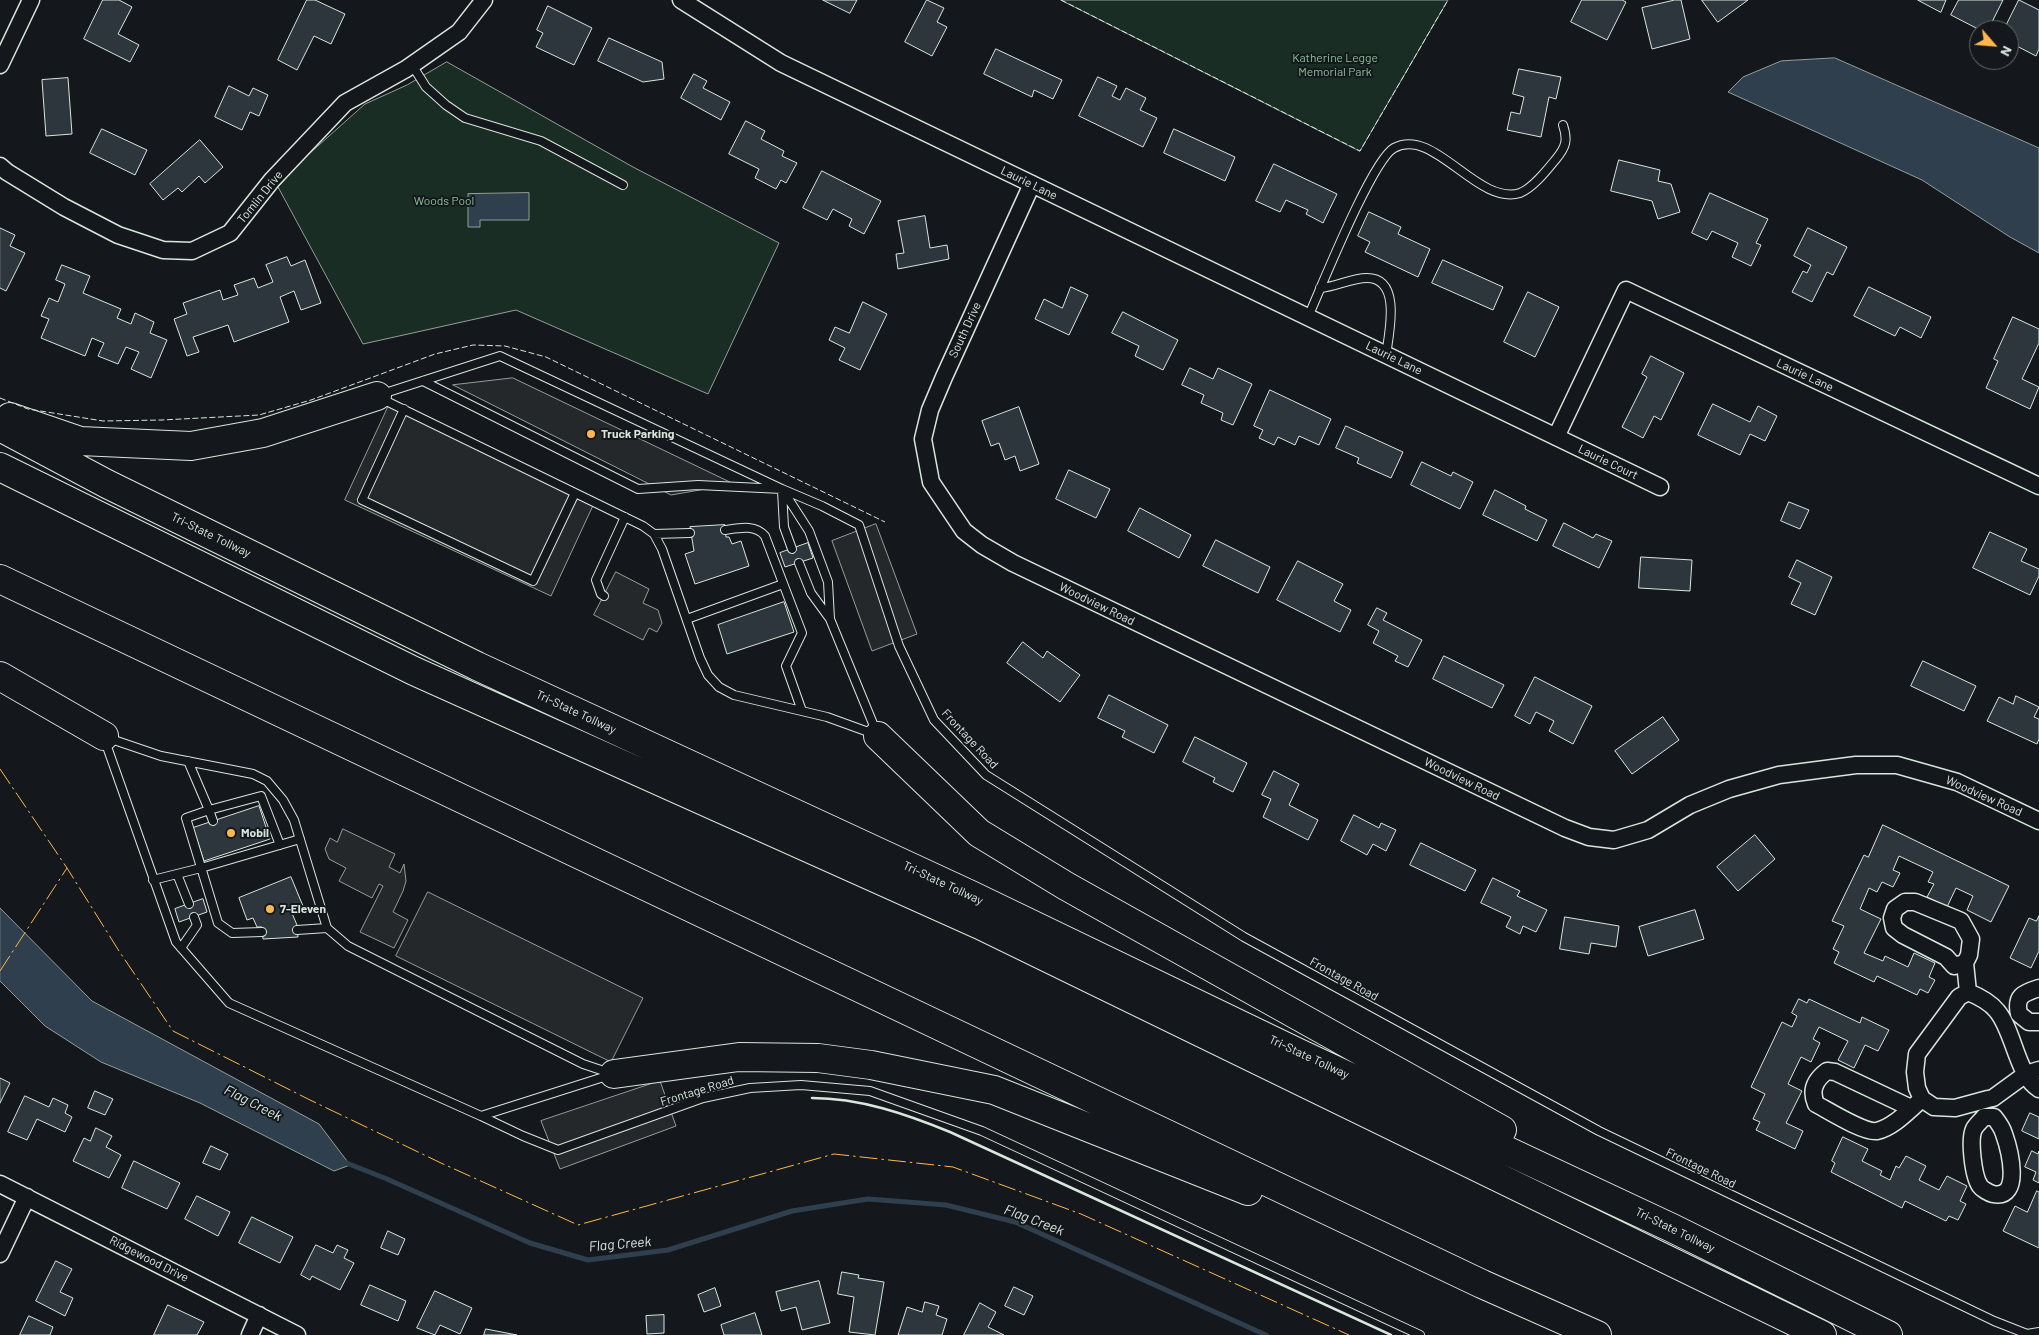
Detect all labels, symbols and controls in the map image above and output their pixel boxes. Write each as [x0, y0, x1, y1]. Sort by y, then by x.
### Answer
north arrow [1969, 20, 2019, 70]
text: N [1997, 44, 2017, 60]
park label: Katherine Legge Memorial Park [1292, 51, 1378, 79]
street label: Laurie Lane [998, 163, 1060, 203]
street label: Tomlin Drive [234, 168, 286, 226]
park label: Woods Pool [414, 194, 474, 208]
street label: South Drive [946, 300, 984, 360]
street label: Laurie Lane [1363, 338, 1425, 378]
street label: Laurie Lane [1774, 356, 1836, 394]
place label: Truck Parking [601, 427, 674, 441]
marker: Truck Parking [585, 428, 597, 440]
street label: Laurie Court [1576, 441, 1640, 483]
street label: Tri-State Tollway [169, 509, 253, 561]
street label: Woodview Road [1057, 580, 1137, 628]
street label: Tri-State Tollway [534, 687, 618, 737]
street label: Frontage Road [939, 706, 1001, 772]
street label: Woodview Road [1422, 755, 1502, 803]
street label: Woodview Road [1944, 773, 2024, 819]
place label: Mobil [241, 826, 269, 840]
marker: Mobil [225, 827, 237, 839]
street label: Tri-State Tollway [901, 858, 985, 908]
place label: 7-Eleven [280, 902, 326, 916]
marker: 7-Eleven [264, 903, 276, 915]
street label: Frontage Road [1307, 954, 1381, 1004]
street label: Tri-State Tollway [1267, 1032, 1351, 1082]
street label: Frontage Road [658, 1073, 736, 1109]
water label: Flag Creek [221, 1081, 285, 1125]
street label: Frontage Road [1664, 1145, 1738, 1191]
water label: Flag Creek [1002, 1201, 1066, 1239]
street label: Tri-State Tollway [1633, 1204, 1717, 1256]
street label: Ridgewood Drive [107, 1233, 191, 1285]
water label: Flag Creek [588, 1233, 652, 1255]

